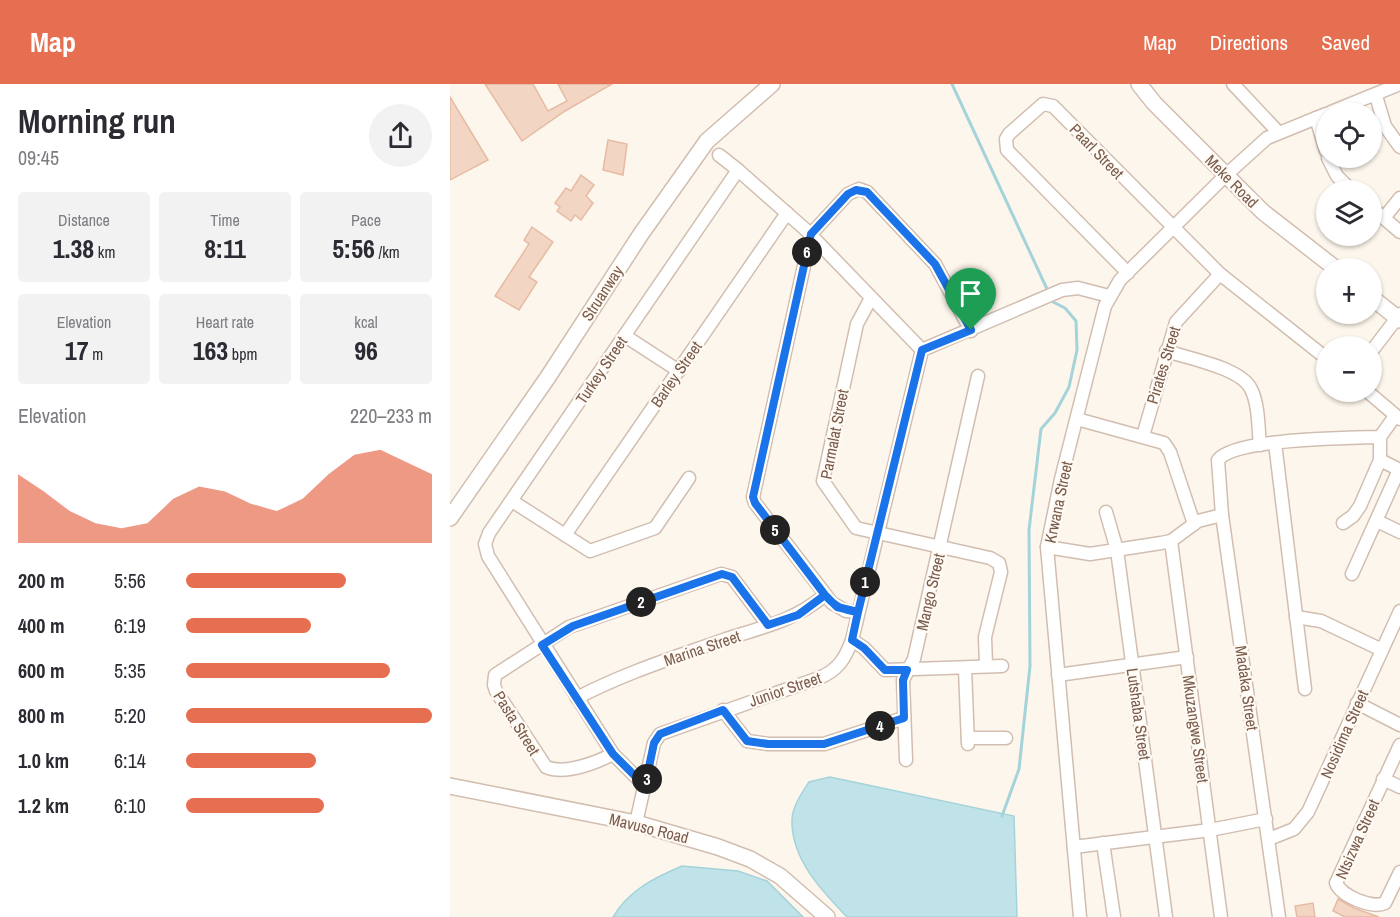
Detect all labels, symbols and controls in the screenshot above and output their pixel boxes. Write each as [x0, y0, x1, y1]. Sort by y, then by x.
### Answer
text: Map [30, 23, 76, 61]
text: Map [1143, 28, 1177, 57]
text: Directions [1210, 28, 1288, 57]
text: Saved [1321, 28, 1370, 57]
text: Morning run [18, 99, 176, 143]
map controls [1316, 102, 1382, 402]
button: locate [1316, 102, 1382, 168]
button: share [369, 104, 432, 167]
street label: Paarl Street [1065, 118, 1129, 184]
text: 09:45 [18, 144, 59, 171]
street label: Meke Road [1201, 150, 1263, 212]
button: layers [1316, 180, 1382, 246]
text: Distance [58, 209, 110, 231]
text: Time [210, 209, 240, 231]
text: Pace [351, 209, 381, 231]
text: 1.38 [53, 231, 94, 266]
text: 8:11 [204, 231, 246, 266]
text: 5:56 [332, 231, 375, 266]
pin: 6 [792, 237, 822, 267]
text: km [94, 241, 115, 263]
text: /km [375, 241, 400, 263]
text: 6 [803, 241, 811, 263]
button: + [1316, 258, 1382, 324]
street label: Struanway [576, 261, 628, 325]
pin [945, 268, 996, 330]
icon: arrive [954, 277, 987, 310]
text: Elevation [57, 311, 111, 333]
text: Heart rate [196, 311, 254, 333]
text: kcal [354, 311, 378, 333]
street label: Pirates Street [1141, 323, 1185, 407]
street label: Turkey Street [570, 331, 632, 408]
text: 17 [65, 333, 89, 368]
text: 163 [193, 333, 228, 368]
text: 96 [354, 333, 378, 368]
street label: Barley Street [645, 336, 707, 411]
button: − [1316, 336, 1382, 402]
text: m [89, 343, 103, 365]
text: bpm [228, 343, 257, 365]
street label: Parmalat Street [815, 387, 854, 481]
text: Elevation [18, 402, 86, 429]
text: 220–233 m [350, 402, 432, 429]
street label: Krwana Street [1039, 459, 1077, 545]
pin: 5 [760, 515, 790, 545]
text: 5 [771, 519, 779, 541]
street label: Mango Street [910, 551, 950, 633]
text: 200 m [18, 567, 65, 594]
text: 5:56 [114, 567, 146, 594]
pin: 1 [850, 567, 880, 597]
text: 1 [861, 571, 869, 593]
pin: 2 [626, 587, 656, 617]
text: 2 [637, 591, 645, 613]
text: 400 m [18, 612, 65, 639]
text: 6:19 [114, 612, 146, 639]
street label: Marina Street [661, 625, 743, 671]
street label: Madaka Street [1230, 644, 1264, 732]
text: 600 m [18, 657, 65, 684]
text: 5:35 [114, 657, 146, 684]
street label: Junior Street [746, 666, 824, 712]
street label: Lutshaba Street [1122, 667, 1156, 762]
street label: Mkuzangwe Street [1178, 674, 1215, 785]
street label: Nosidima Street [1315, 686, 1373, 782]
street label: Pasta Street [489, 687, 546, 760]
text: 800 m [18, 702, 65, 729]
text: 5:20 [114, 702, 146, 729]
pin: 4 [865, 711, 895, 741]
text: 4 [876, 715, 884, 737]
text: 1.0 km [18, 747, 69, 774]
text: 6:14 [114, 747, 146, 774]
pin: 3 [632, 764, 662, 794]
text: 3 [643, 768, 651, 790]
text: 1.2 km [18, 792, 69, 819]
text: 6:10 [114, 792, 146, 819]
street label: Ntsizwa Street [1330, 795, 1385, 882]
street label: Mavuso Road [607, 808, 691, 848]

